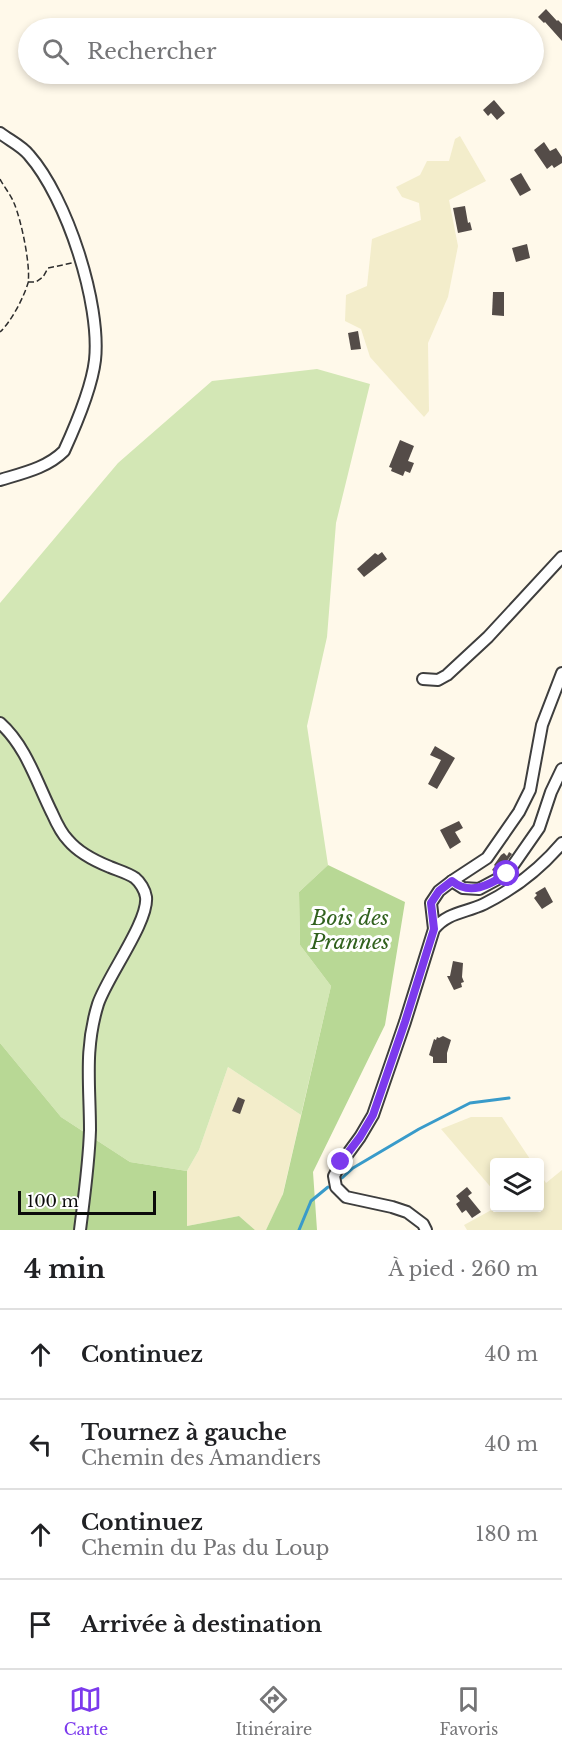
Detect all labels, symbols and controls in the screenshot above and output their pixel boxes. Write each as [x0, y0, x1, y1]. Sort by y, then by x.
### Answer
search box [18, 18, 544, 84]
icon: search [39, 35, 72, 68]
text: Rechercher [87, 38, 217, 65]
route start [493, 860, 519, 886]
park label: Bois des Prannes [309, 905, 390, 955]
route end [327, 1148, 353, 1174]
map controls [490, 1158, 544, 1212]
button: layers [490, 1158, 544, 1212]
scale bar [18, 1188, 156, 1216]
text: 100 m [27, 1191, 79, 1211]
text: 4 min [24, 1253, 105, 1285]
text: À pied · 260 m [388, 1257, 538, 1281]
icon: ahead [24, 1338, 57, 1371]
text: Continuez [81, 1341, 203, 1368]
text: 40 m [485, 1342, 538, 1366]
text: Tournez à gauche [81, 1419, 287, 1446]
icon: left [24, 1428, 57, 1461]
text: 40 m [485, 1432, 538, 1456]
text: Chemin des Amandiers [81, 1446, 321, 1470]
text: Continuez [81, 1509, 203, 1536]
icon: ahead [24, 1518, 57, 1551]
text: 180 m [475, 1522, 538, 1546]
text: Chemin du Pas du Loup [81, 1536, 329, 1560]
icon: arrive [24, 1608, 57, 1641]
text: Arrivée à destination [81, 1611, 322, 1638]
tab: Carte [64, 1683, 108, 1739]
tab: Itinéraire [235, 1683, 312, 1739]
tab: Favoris [439, 1683, 498, 1739]

